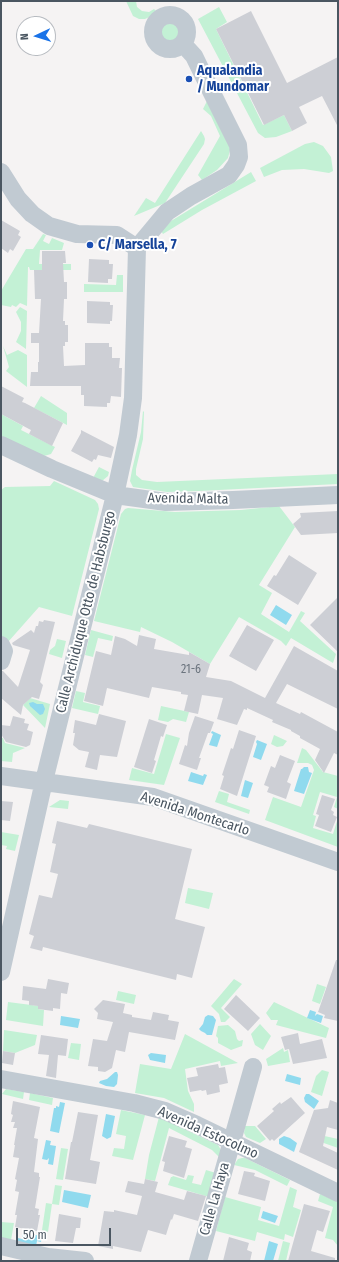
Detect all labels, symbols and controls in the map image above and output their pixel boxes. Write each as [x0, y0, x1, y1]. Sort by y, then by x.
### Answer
north arrow [16, 16, 56, 56]
text: N [18, 33, 31, 41]
place label: Aqualandia / Mundomar [197, 63, 269, 96]
marker: Aqualandia / Mundomar [184, 74, 194, 84]
place label: C/ Marsella, 7 [98, 237, 177, 253]
marker: C/ Marsella, 7 [85, 240, 95, 250]
street label: Avenida Malta [147, 490, 229, 508]
street label: Calle Archiduque Otto de Habsburgo [53, 509, 119, 715]
house number: 21-6 [181, 663, 201, 677]
street label: Avenida Montecarlo [138, 788, 252, 840]
street label: Avenida Estocolmo [155, 1103, 261, 1163]
street label: Calle La Haya [197, 1160, 233, 1238]
scale bar [18, 1220, 113, 1246]
text: 50 m [23, 1228, 47, 1242]

